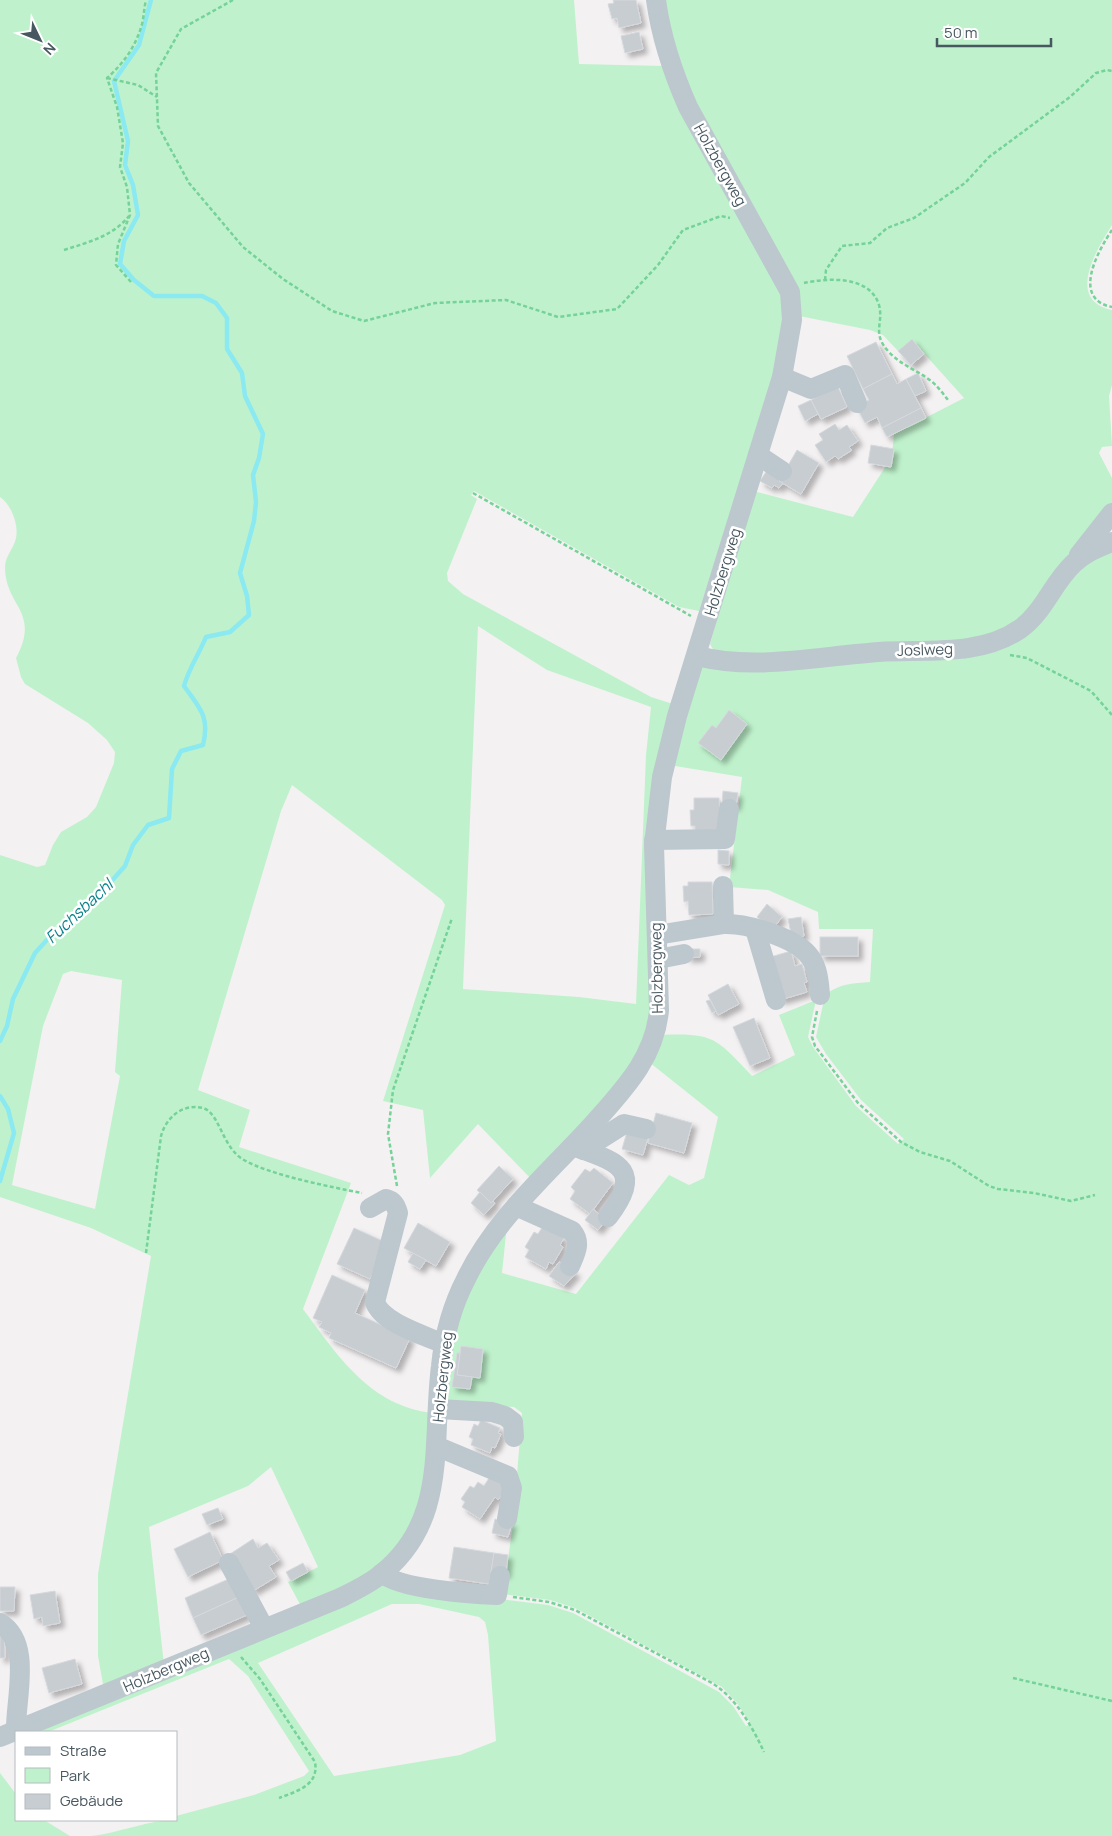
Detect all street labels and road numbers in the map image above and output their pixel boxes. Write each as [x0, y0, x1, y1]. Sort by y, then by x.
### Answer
street label: Holzbergweg [689, 120, 752, 210]
street label: Holzbergweg [699, 525, 746, 618]
street label: Joslweg [897, 638, 953, 661]
street label: Holzbergweg [645, 922, 668, 1014]
street label: Holzbergweg [427, 1331, 458, 1423]
street label: Holzbergweg [120, 1642, 212, 1697]

